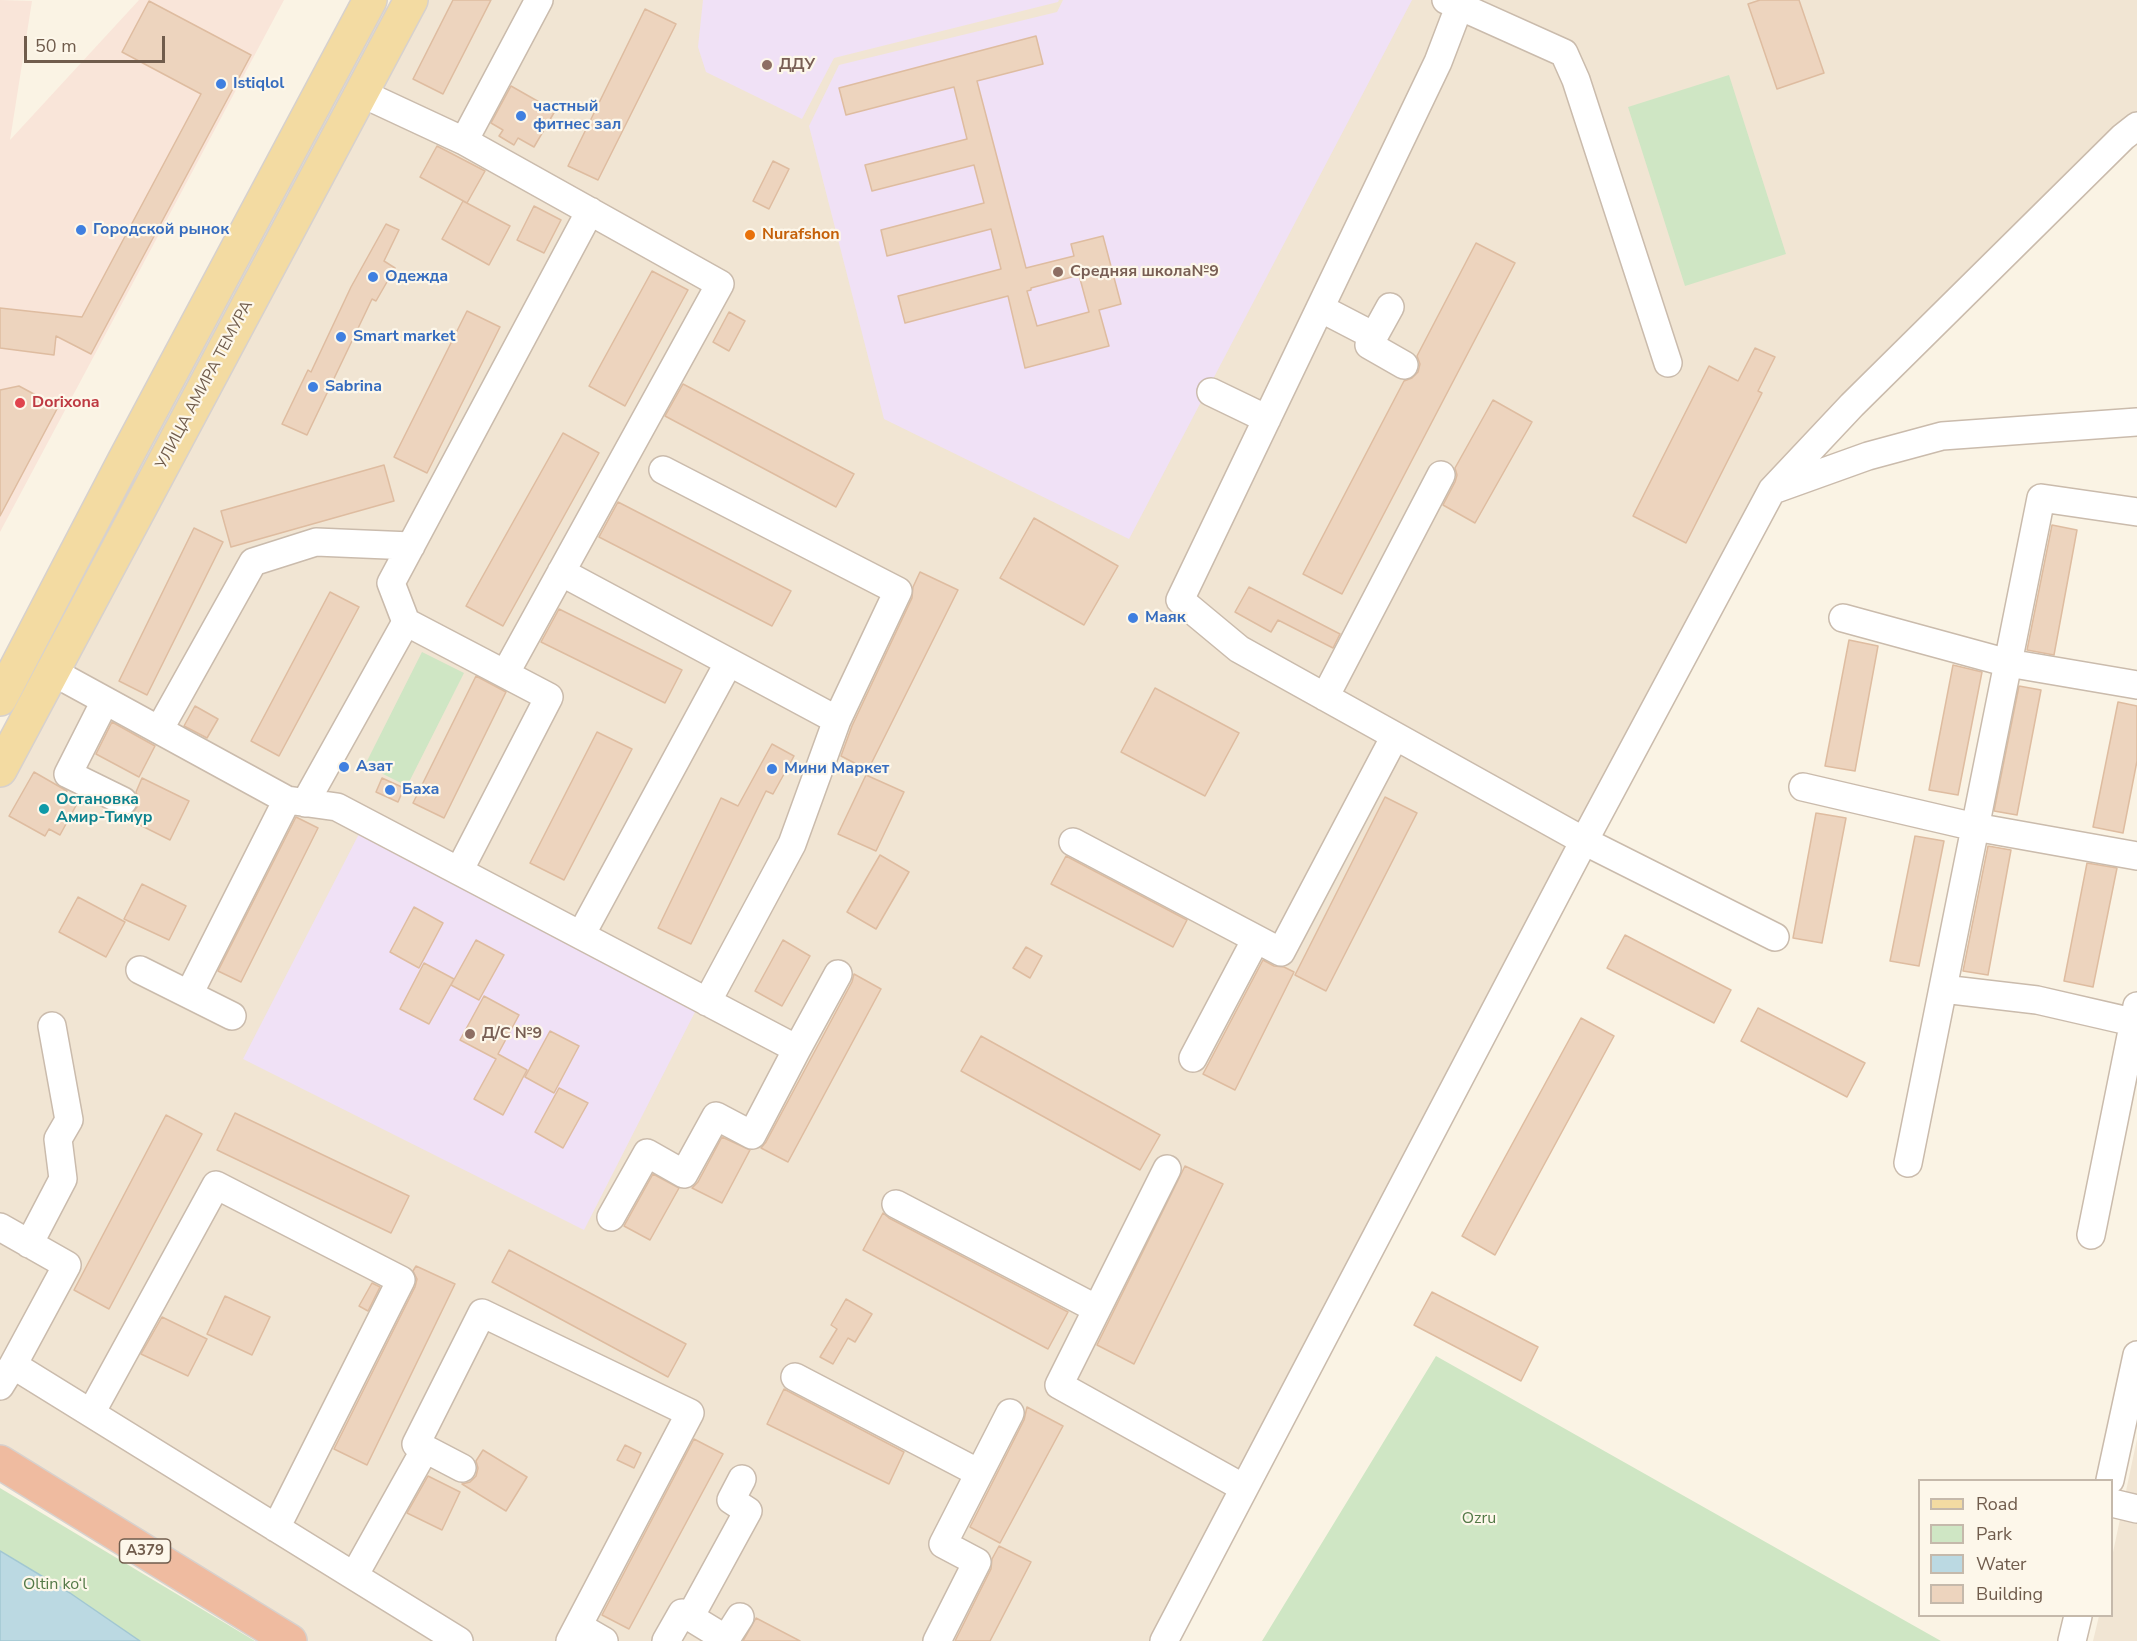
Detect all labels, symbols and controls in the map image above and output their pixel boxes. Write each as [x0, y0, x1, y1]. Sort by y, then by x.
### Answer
scale bar [27, 24, 168, 62]
text: 50 m [35, 34, 77, 58]
place label: ДДУ [779, 55, 815, 75]
marker: ДДУ [760, 58, 774, 72]
place label: Istiqlol [233, 74, 284, 94]
marker: Istiqlol [214, 77, 228, 91]
place label: частный фитнес зал [533, 97, 621, 135]
marker: частный фитнес зал [514, 109, 528, 123]
place label: Городской рынок [93, 220, 229, 240]
marker: Городской рынок [74, 223, 88, 237]
place label: Nurafshon [762, 225, 840, 245]
marker: Nurafshon [743, 228, 757, 242]
place label: Средняя школа№9 [1070, 262, 1219, 282]
marker: Средняя школа№9 [1051, 265, 1065, 279]
place label: Одежда [385, 267, 448, 287]
marker: Одежда [366, 270, 380, 284]
street label: УЛИЦА АМИРА ТЕМУРА [152, 298, 258, 472]
place label: Smart market [353, 327, 455, 347]
marker: Smart market [334, 330, 348, 344]
place label: Sabrina [325, 377, 382, 397]
marker: Sabrina [306, 380, 320, 394]
place label: Dorixona [32, 393, 100, 413]
marker: Dorixona [13, 396, 27, 410]
place label: Маяк [1145, 608, 1186, 628]
marker: Маяк [1126, 611, 1140, 625]
place label: Азат [356, 757, 393, 777]
place label: Мини Маркет [784, 759, 889, 779]
marker: Азат [337, 760, 351, 774]
marker: Мини Маркет [765, 762, 779, 776]
place label: Баха [402, 780, 440, 800]
marker: Баха [383, 783, 397, 797]
place label: Остановка Амир-Тимур [56, 790, 153, 828]
marker: Остановка Амир-Тимур [37, 802, 51, 816]
place label: Д/С №9 [482, 1024, 542, 1044]
marker: Д/С №9 [463, 1027, 477, 1041]
legend [1918, 1479, 2113, 1617]
text: Road [1976, 1492, 2018, 1516]
park label: Ozru [1462, 1509, 1496, 1529]
text: Park [1976, 1522, 2012, 1546]
road number: A379 [120, 1539, 170, 1563]
text: Water [1976, 1552, 2027, 1576]
park label: Oltin ko‘l [23, 1575, 87, 1595]
text: Building [1976, 1582, 2043, 1606]

